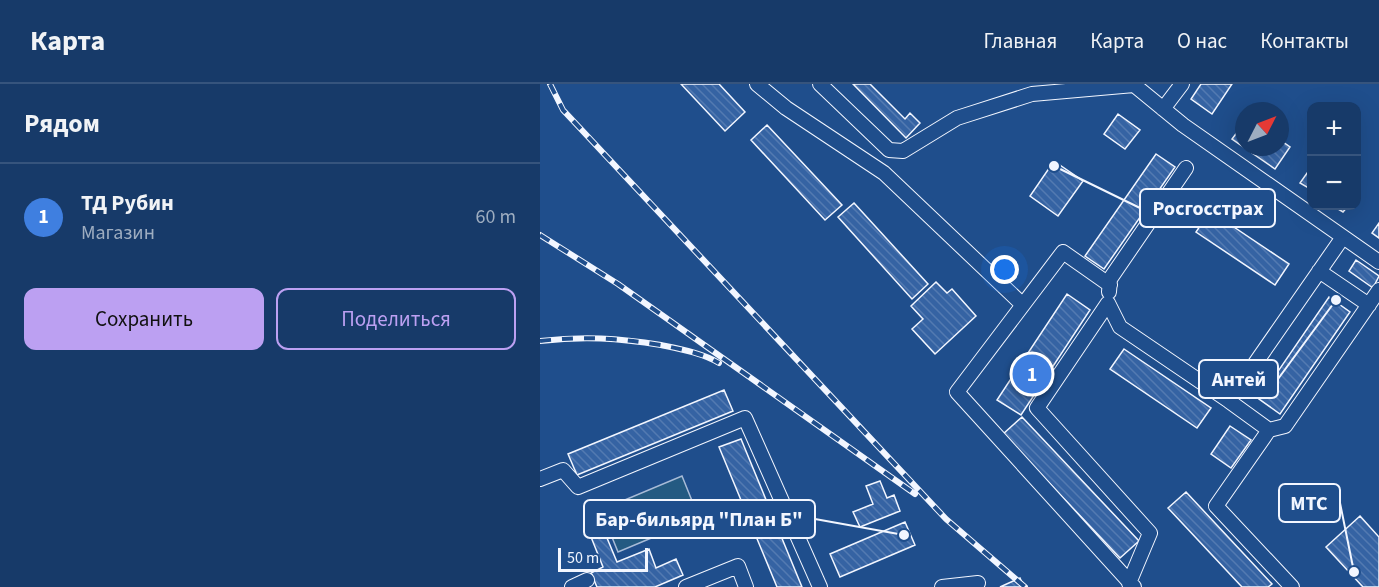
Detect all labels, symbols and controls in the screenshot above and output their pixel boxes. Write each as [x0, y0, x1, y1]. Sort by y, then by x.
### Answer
text: Карта [30, 21, 105, 61]
text: Главная [984, 26, 1057, 56]
text: Карта [1090, 26, 1144, 56]
text: О нас [1177, 26, 1227, 56]
text: Контакты [1260, 26, 1349, 56]
north arrow [1235, 102, 1289, 156]
map controls [1307, 102, 1361, 210]
button: + [1307, 102, 1361, 156]
text: Рядом [24, 105, 100, 142]
button: − [1307, 156, 1361, 210]
text: ТД Рубин [81, 187, 174, 219]
callout: Росгосстрах [1140, 189, 1275, 227]
text: Росгосстрах [1153, 195, 1263, 223]
text: 1 [38, 203, 49, 231]
text: 60 m [476, 203, 516, 231]
text: Магазин [81, 219, 155, 247]
your location [990, 255, 1019, 284]
button: Сохранить [24, 288, 264, 350]
button: Поделиться [276, 288, 516, 350]
pin: 1 [1012, 352, 1052, 396]
callout: Антей [1199, 360, 1278, 398]
text: Антей [1211, 366, 1266, 394]
callout: МТС [1279, 484, 1340, 522]
text: МТС [1290, 490, 1328, 518]
callout: Бар-бильярд "План Б" [584, 500, 815, 538]
text: Бар-бильярд "План Б" [595, 506, 803, 534]
scale bar [558, 545, 648, 572]
text: 50 m [567, 547, 599, 569]

